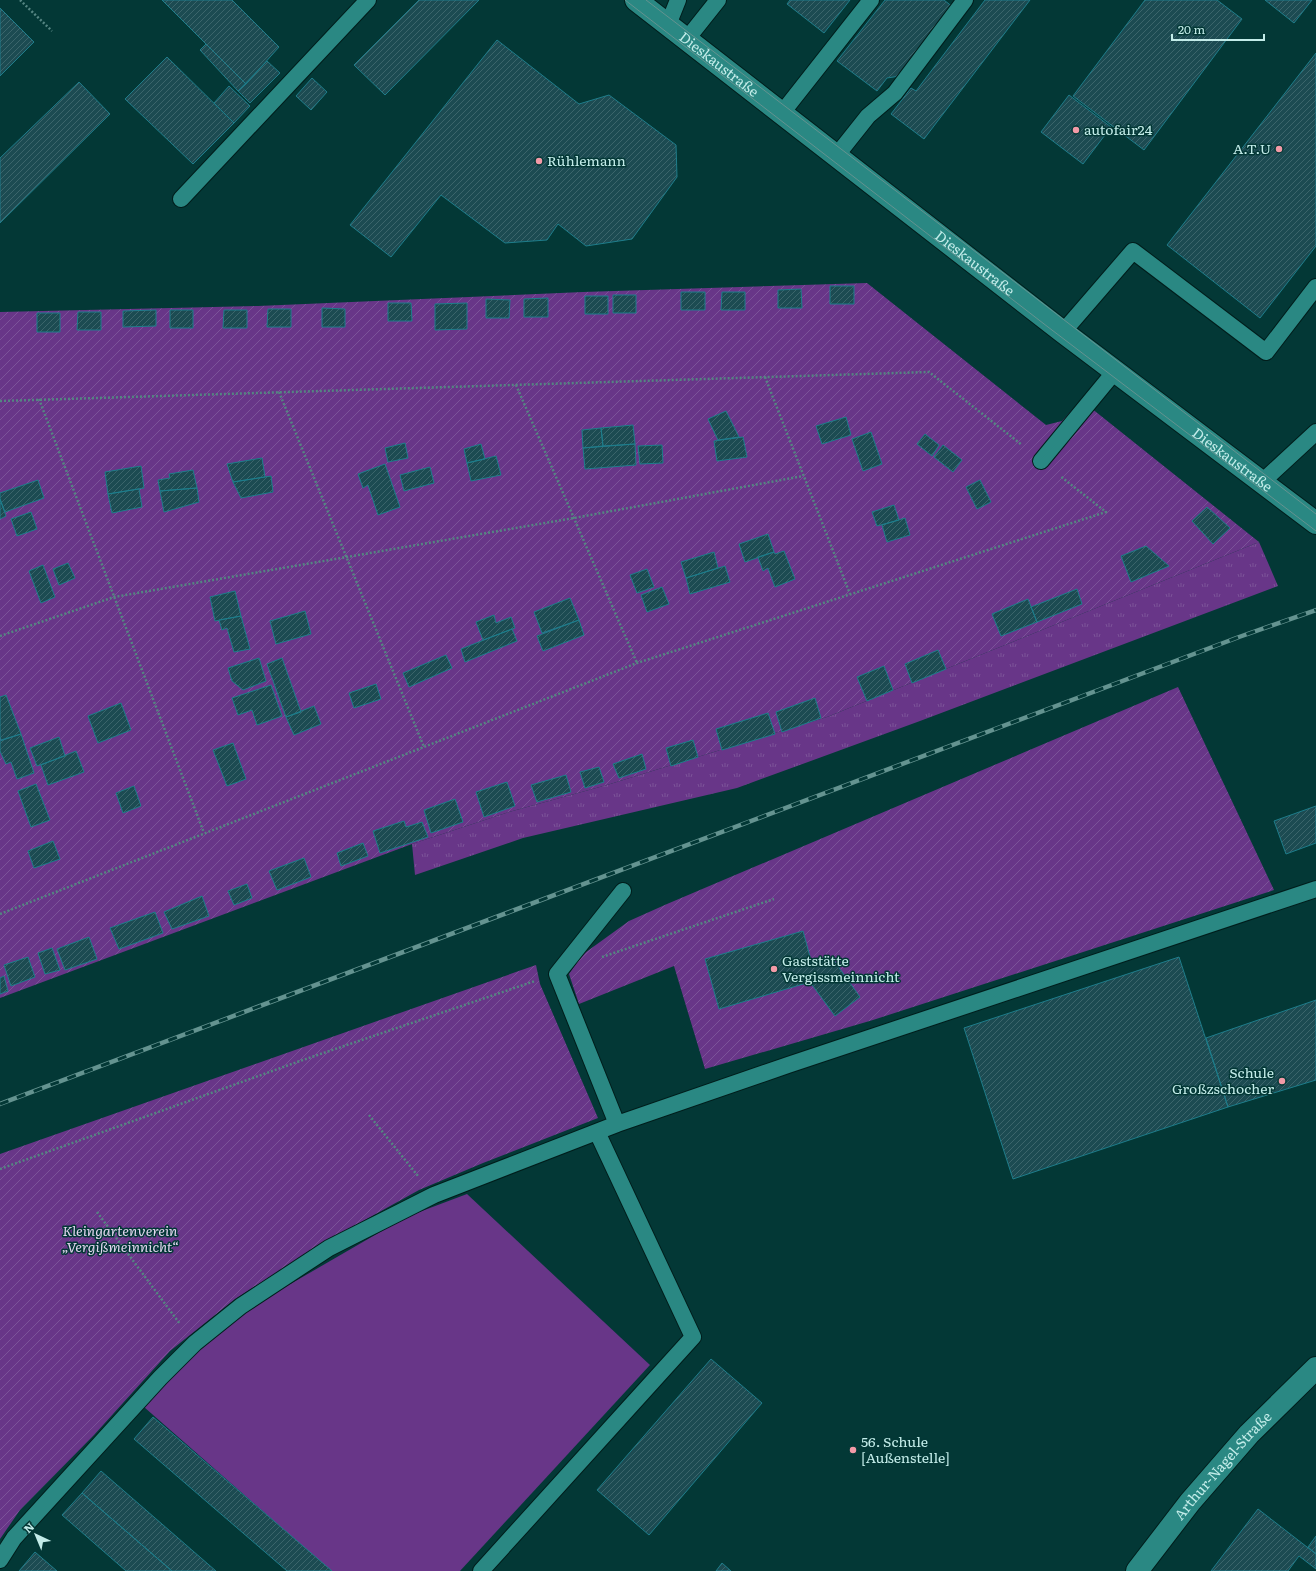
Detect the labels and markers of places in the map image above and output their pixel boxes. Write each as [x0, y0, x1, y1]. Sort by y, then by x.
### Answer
place label: autofair24 [1084, 119, 1153, 139]
marker: autofair24 [1071, 125, 1081, 135]
place label: A.T.U [1233, 138, 1271, 158]
marker: A.T.U [1274, 144, 1284, 154]
place label: Rühlemann [547, 150, 626, 170]
marker: Rühlemann [534, 156, 544, 166]
place label: Gaststätte Vergissmeinnicht [782, 950, 900, 986]
marker: Gaststätte Vergissmeinnicht [769, 964, 779, 974]
place label: Schule Großzschocher [1172, 1062, 1274, 1098]
marker: Schule Großzschocher [1277, 1076, 1287, 1086]
place label: 56. Schule [Außenstelle] [861, 1431, 950, 1467]
marker: 56. Schule [Außenstelle] [848, 1445, 858, 1455]

